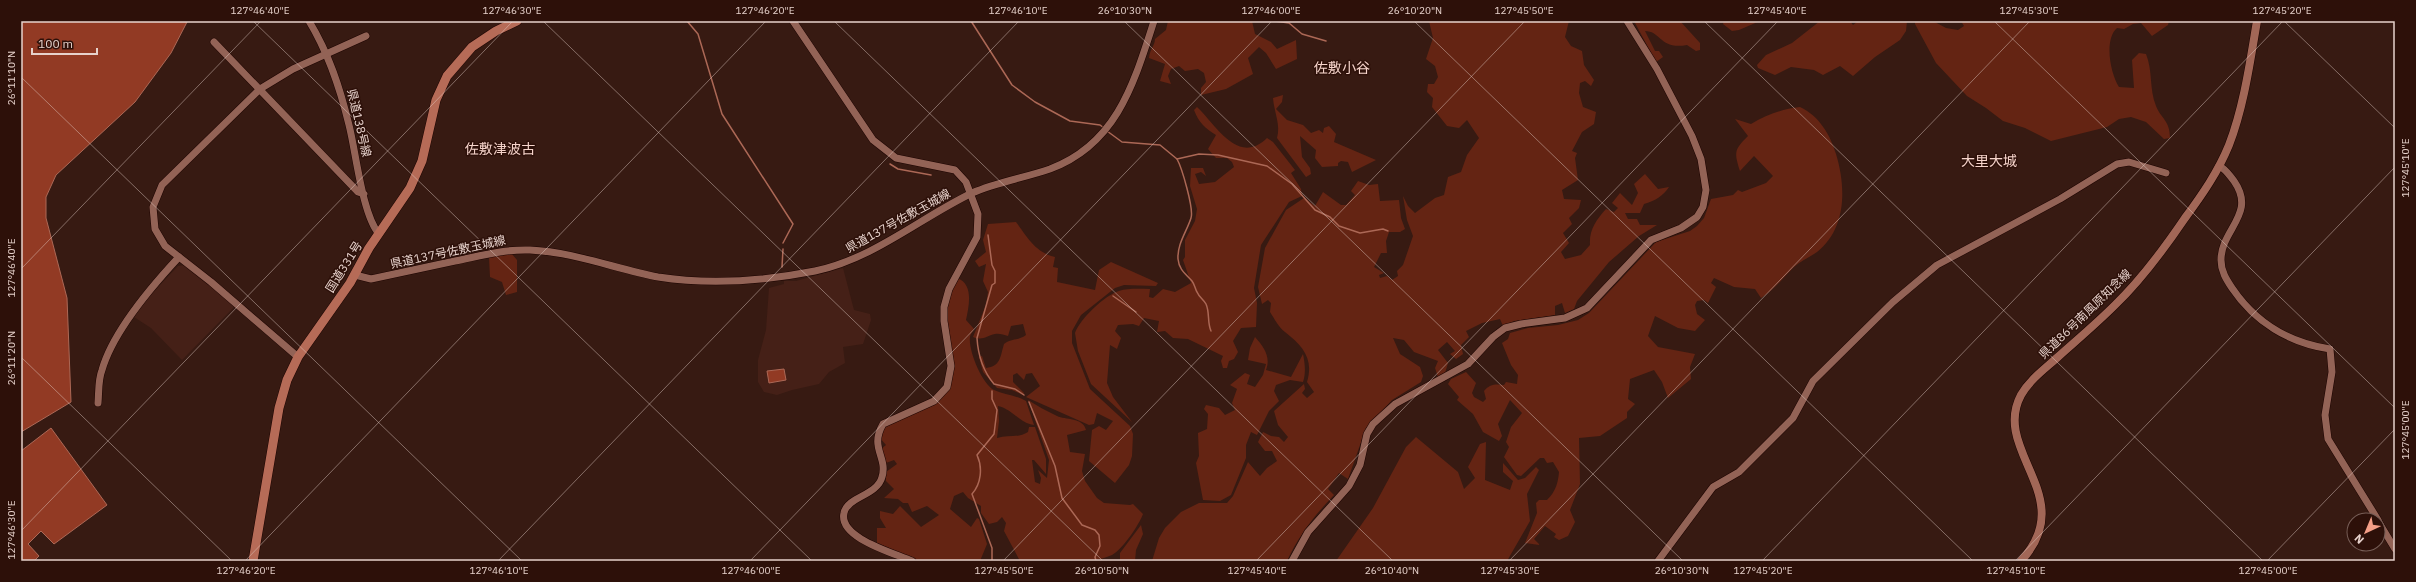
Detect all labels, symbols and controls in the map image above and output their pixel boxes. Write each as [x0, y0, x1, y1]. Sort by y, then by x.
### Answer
text: 127°46'40"E [230, 4, 290, 17]
text: 127°46'30"E [482, 4, 542, 17]
text: 127°46'20"E [735, 4, 795, 17]
text: 127°46'10"E [988, 4, 1048, 17]
text: 26°10'30"N [1098, 4, 1152, 17]
text: 127°46'00"E [1241, 4, 1301, 17]
text: 26°10'20"N [1388, 4, 1442, 17]
text: 127°45'50"E [1494, 4, 1554, 17]
text: 127°45'40"E [1747, 4, 1807, 17]
text: 127°45'30"E [1999, 4, 2059, 17]
text: 127°45'20"E [2252, 4, 2312, 17]
scale bar [32, 30, 97, 56]
text: 100 m [38, 36, 73, 51]
text: 26°11'10"N [5, 51, 18, 105]
district label: 佐敷小谷 [1314, 59, 1370, 77]
street label: 県道138号線 [344, 87, 375, 158]
text: 127°45'10"E [2399, 138, 2412, 198]
district label: 佐敷津波古 [465, 140, 535, 158]
district label: 大里大城 [1961, 152, 2017, 170]
street label: 県道137号佐敷玉城線 [843, 185, 953, 256]
street label: 県道137号佐敷玉城線 [389, 232, 507, 271]
text: 127°46'40"E [5, 238, 18, 298]
street label: 国道331号 [322, 238, 365, 295]
street label: 県道86号南風原知念線 [2035, 266, 2134, 362]
text: 26°11'20"N [5, 331, 18, 385]
text: 127°45'00"E [2399, 400, 2412, 460]
text: 127°46'30"E [5, 500, 18, 560]
north arrow [2346, 512, 2386, 552]
text: N [2351, 531, 2367, 547]
text: 127°46'20"E [216, 564, 276, 577]
text: 127°46'10"E [469, 564, 529, 577]
text: 127°46'00"E [721, 564, 781, 577]
text: 127°45'50"E [974, 564, 1034, 577]
text: 26°10'50"N [1075, 564, 1129, 577]
text: 127°45'40"E [1227, 564, 1287, 577]
text: 26°10'40"N [1365, 564, 1419, 577]
text: 127°45'30"E [1480, 564, 1540, 577]
text: 26°10'30"N [1655, 564, 1709, 577]
text: 127°45'20"E [1733, 564, 1793, 577]
text: 127°45'10"E [1986, 564, 2046, 577]
text: 127°45'00"E [2238, 564, 2298, 577]

